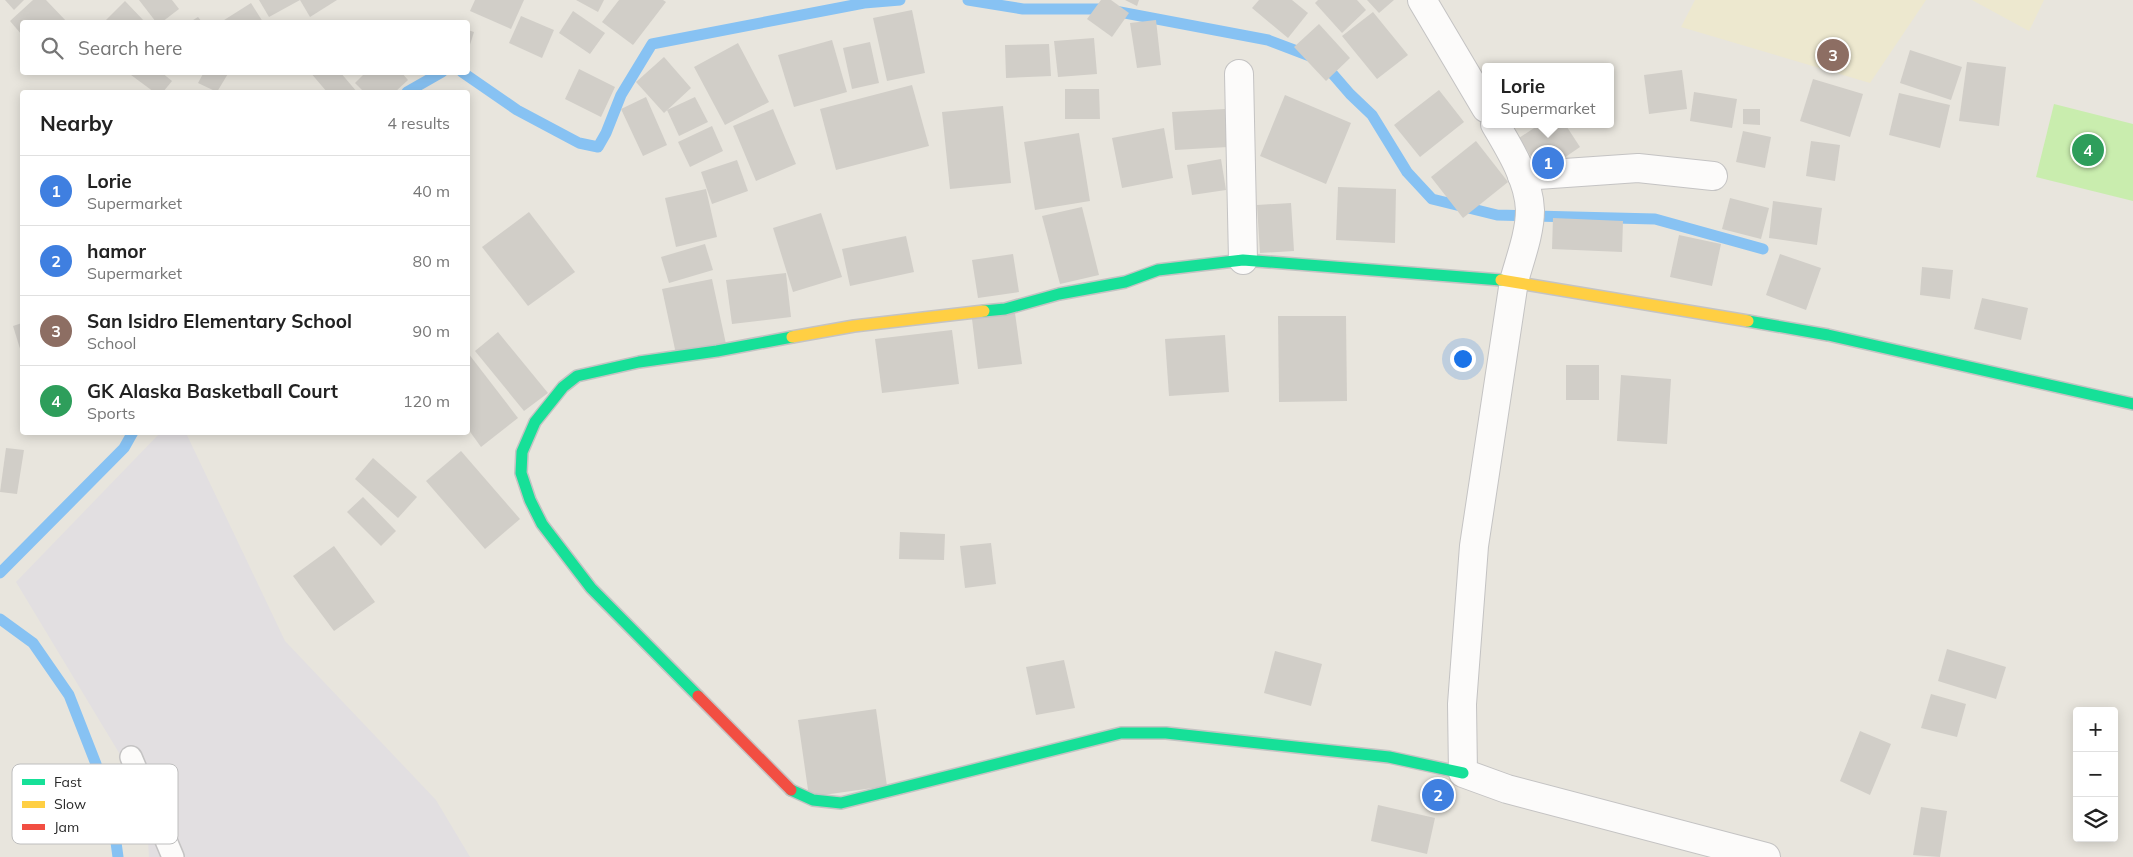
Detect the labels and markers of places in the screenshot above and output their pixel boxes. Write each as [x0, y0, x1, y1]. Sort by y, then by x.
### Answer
pin: 3 [1817, 36, 1849, 74]
pin: 4 [2072, 131, 2104, 169]
pin: 1 [1532, 144, 1564, 182]
pin: 2 [1422, 776, 1454, 814]

